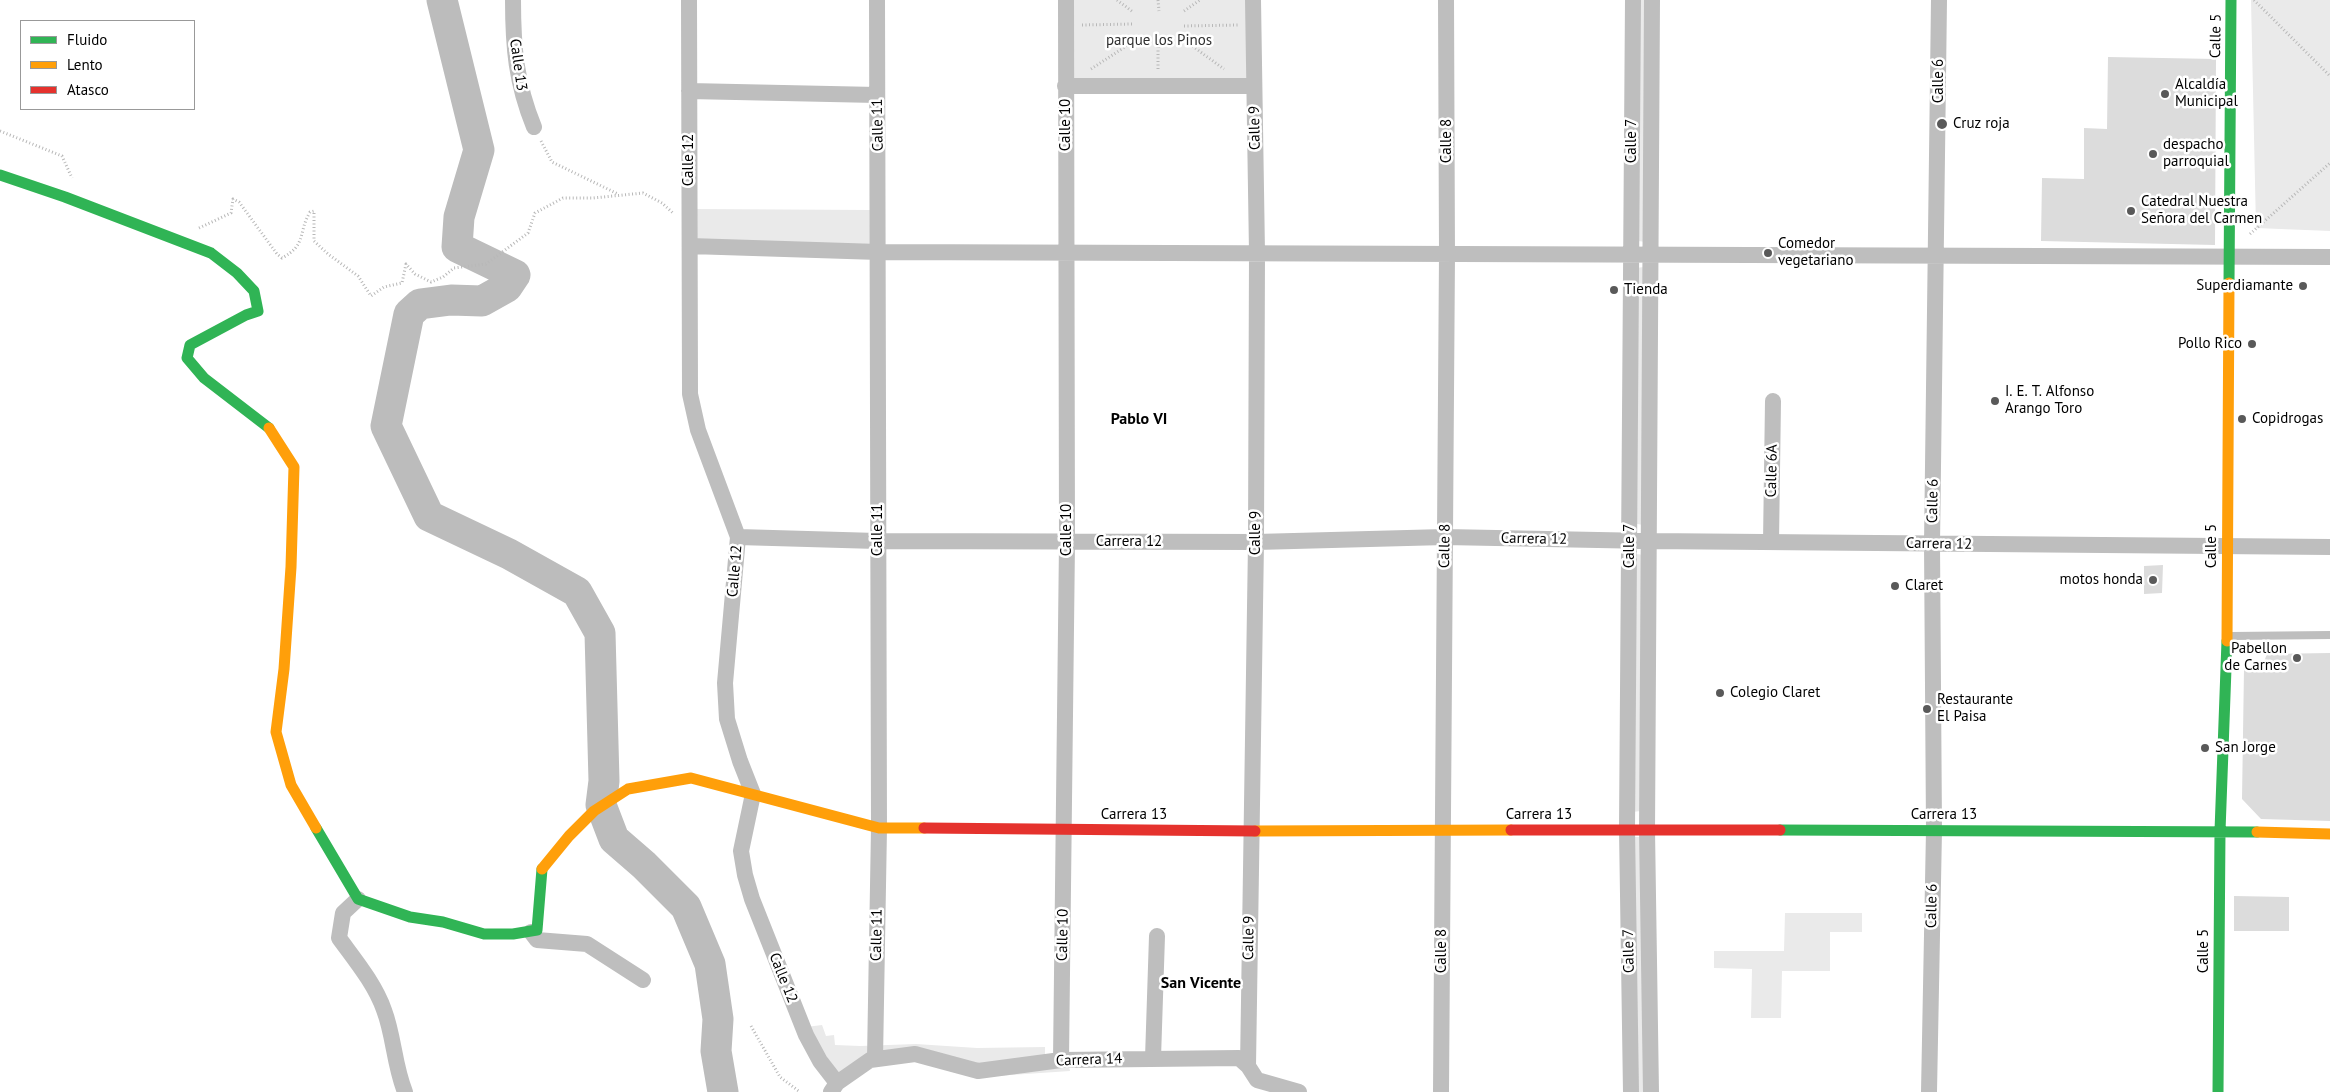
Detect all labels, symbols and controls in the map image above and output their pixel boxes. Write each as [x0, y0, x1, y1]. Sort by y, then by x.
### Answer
street label: Calle 5 [2207, 14, 2225, 58]
legend [20, 20, 195, 110]
text: Fluido [67, 30, 107, 49]
park label: parque los Pinos [1106, 32, 1212, 50]
street label: Calle 13 [505, 38, 531, 92]
text: Lento [67, 55, 103, 74]
street label: Calle 6 [1930, 59, 1948, 103]
place label: Alcaldía Municipal [2175, 76, 2238, 111]
text: Atasco [67, 80, 109, 99]
marker: Alcaldía Municipal [2159, 88, 2171, 100]
street label: Calle 11 [869, 99, 887, 151]
street label: Calle 10 [1057, 99, 1075, 151]
street label: Calle 9 [1246, 106, 1264, 150]
place label: Cruz roja [1953, 115, 2010, 133]
marker: Cruz roja [1935, 117, 1949, 131]
street label: Calle 8 [1438, 119, 1456, 163]
street label: Calle 7 [1623, 119, 1641, 163]
street label: Calle 12 [680, 134, 698, 186]
place label: despacho parroquial [2163, 136, 2229, 171]
marker: despacho parroquial [2147, 148, 2159, 160]
place label: Catedral Nuestra Señora del Carmen [2141, 193, 2262, 228]
marker: Catedral Nuestra Señora del Carmen [2125, 205, 2137, 217]
place label: Comedor vegetariano [1778, 235, 1854, 270]
marker: Comedor vegetariano [1762, 247, 1774, 259]
place label: Superdiamante [2196, 277, 2293, 295]
marker: Superdiamante [2297, 280, 2309, 292]
place label: Tienda [1624, 281, 1668, 299]
marker: Tienda [1608, 284, 1620, 296]
place label: Pollo Rico [2178, 335, 2242, 353]
marker: Pollo Rico [2246, 338, 2258, 350]
place label: I. E. T. Alfonso Arango Toro [2005, 383, 2094, 418]
marker: I. E. T. Alfonso Arango Toro [1989, 395, 2001, 407]
district label: Pablo VI [1111, 409, 1167, 429]
place label: Copidrogas [2252, 410, 2323, 428]
marker: Copidrogas [2236, 413, 2248, 425]
street label: Calle 6A [1763, 444, 1781, 498]
street label: Calle 6 [1924, 479, 1942, 523]
street label: Calle 11 [869, 504, 887, 556]
street label: Calle 10 [1058, 504, 1076, 556]
street label: Calle 9 [1247, 511, 1265, 555]
street label: Calle 8 [1436, 524, 1454, 568]
street label: Calle 7 [1621, 524, 1639, 568]
street label: Calle 5 [2203, 524, 2221, 568]
street label: Carrera 12 [1501, 529, 1567, 549]
street label: Carrera 12 [1096, 533, 1162, 551]
street label: Carrera 12 [1906, 534, 1972, 554]
street label: Calle 12 [724, 544, 746, 598]
place label: motos honda [2060, 571, 2143, 589]
marker: motos honda [2147, 574, 2159, 586]
place label: Claret [1905, 577, 1943, 595]
marker: Claret [1889, 580, 1901, 592]
place label: Pabellon de Carnes [2224, 640, 2287, 675]
marker: Pabellon de Carnes [2291, 652, 2303, 664]
place label: Colegio Claret [1730, 684, 1820, 702]
marker: Colegio Claret [1714, 687, 1726, 699]
place label: Restaurante El Paisa [1937, 691, 2013, 726]
marker: Restaurante El Paisa [1921, 703, 1933, 715]
place label: San Jorge [2215, 739, 2276, 757]
marker: San Jorge [2199, 742, 2211, 754]
street label: Carrera 13 [1101, 806, 1167, 824]
street label: Carrera 13 [1506, 806, 1572, 824]
street label: Carrera 13 [1911, 806, 1977, 824]
street label: Calle 6 [1923, 884, 1941, 928]
street label: Calle 11 [868, 909, 886, 961]
street label: Calle 10 [1054, 909, 1072, 961]
street label: Calle 9 [1240, 916, 1258, 960]
street label: Calle 8 [1433, 929, 1451, 973]
street label: Calle 7 [1620, 929, 1638, 973]
street label: Calle 5 [2195, 929, 2213, 973]
street label: Calle 12 [765, 950, 801, 1006]
district label: San Vicente [1161, 973, 1241, 993]
street label: Carrera 14 [1055, 1050, 1123, 1070]

